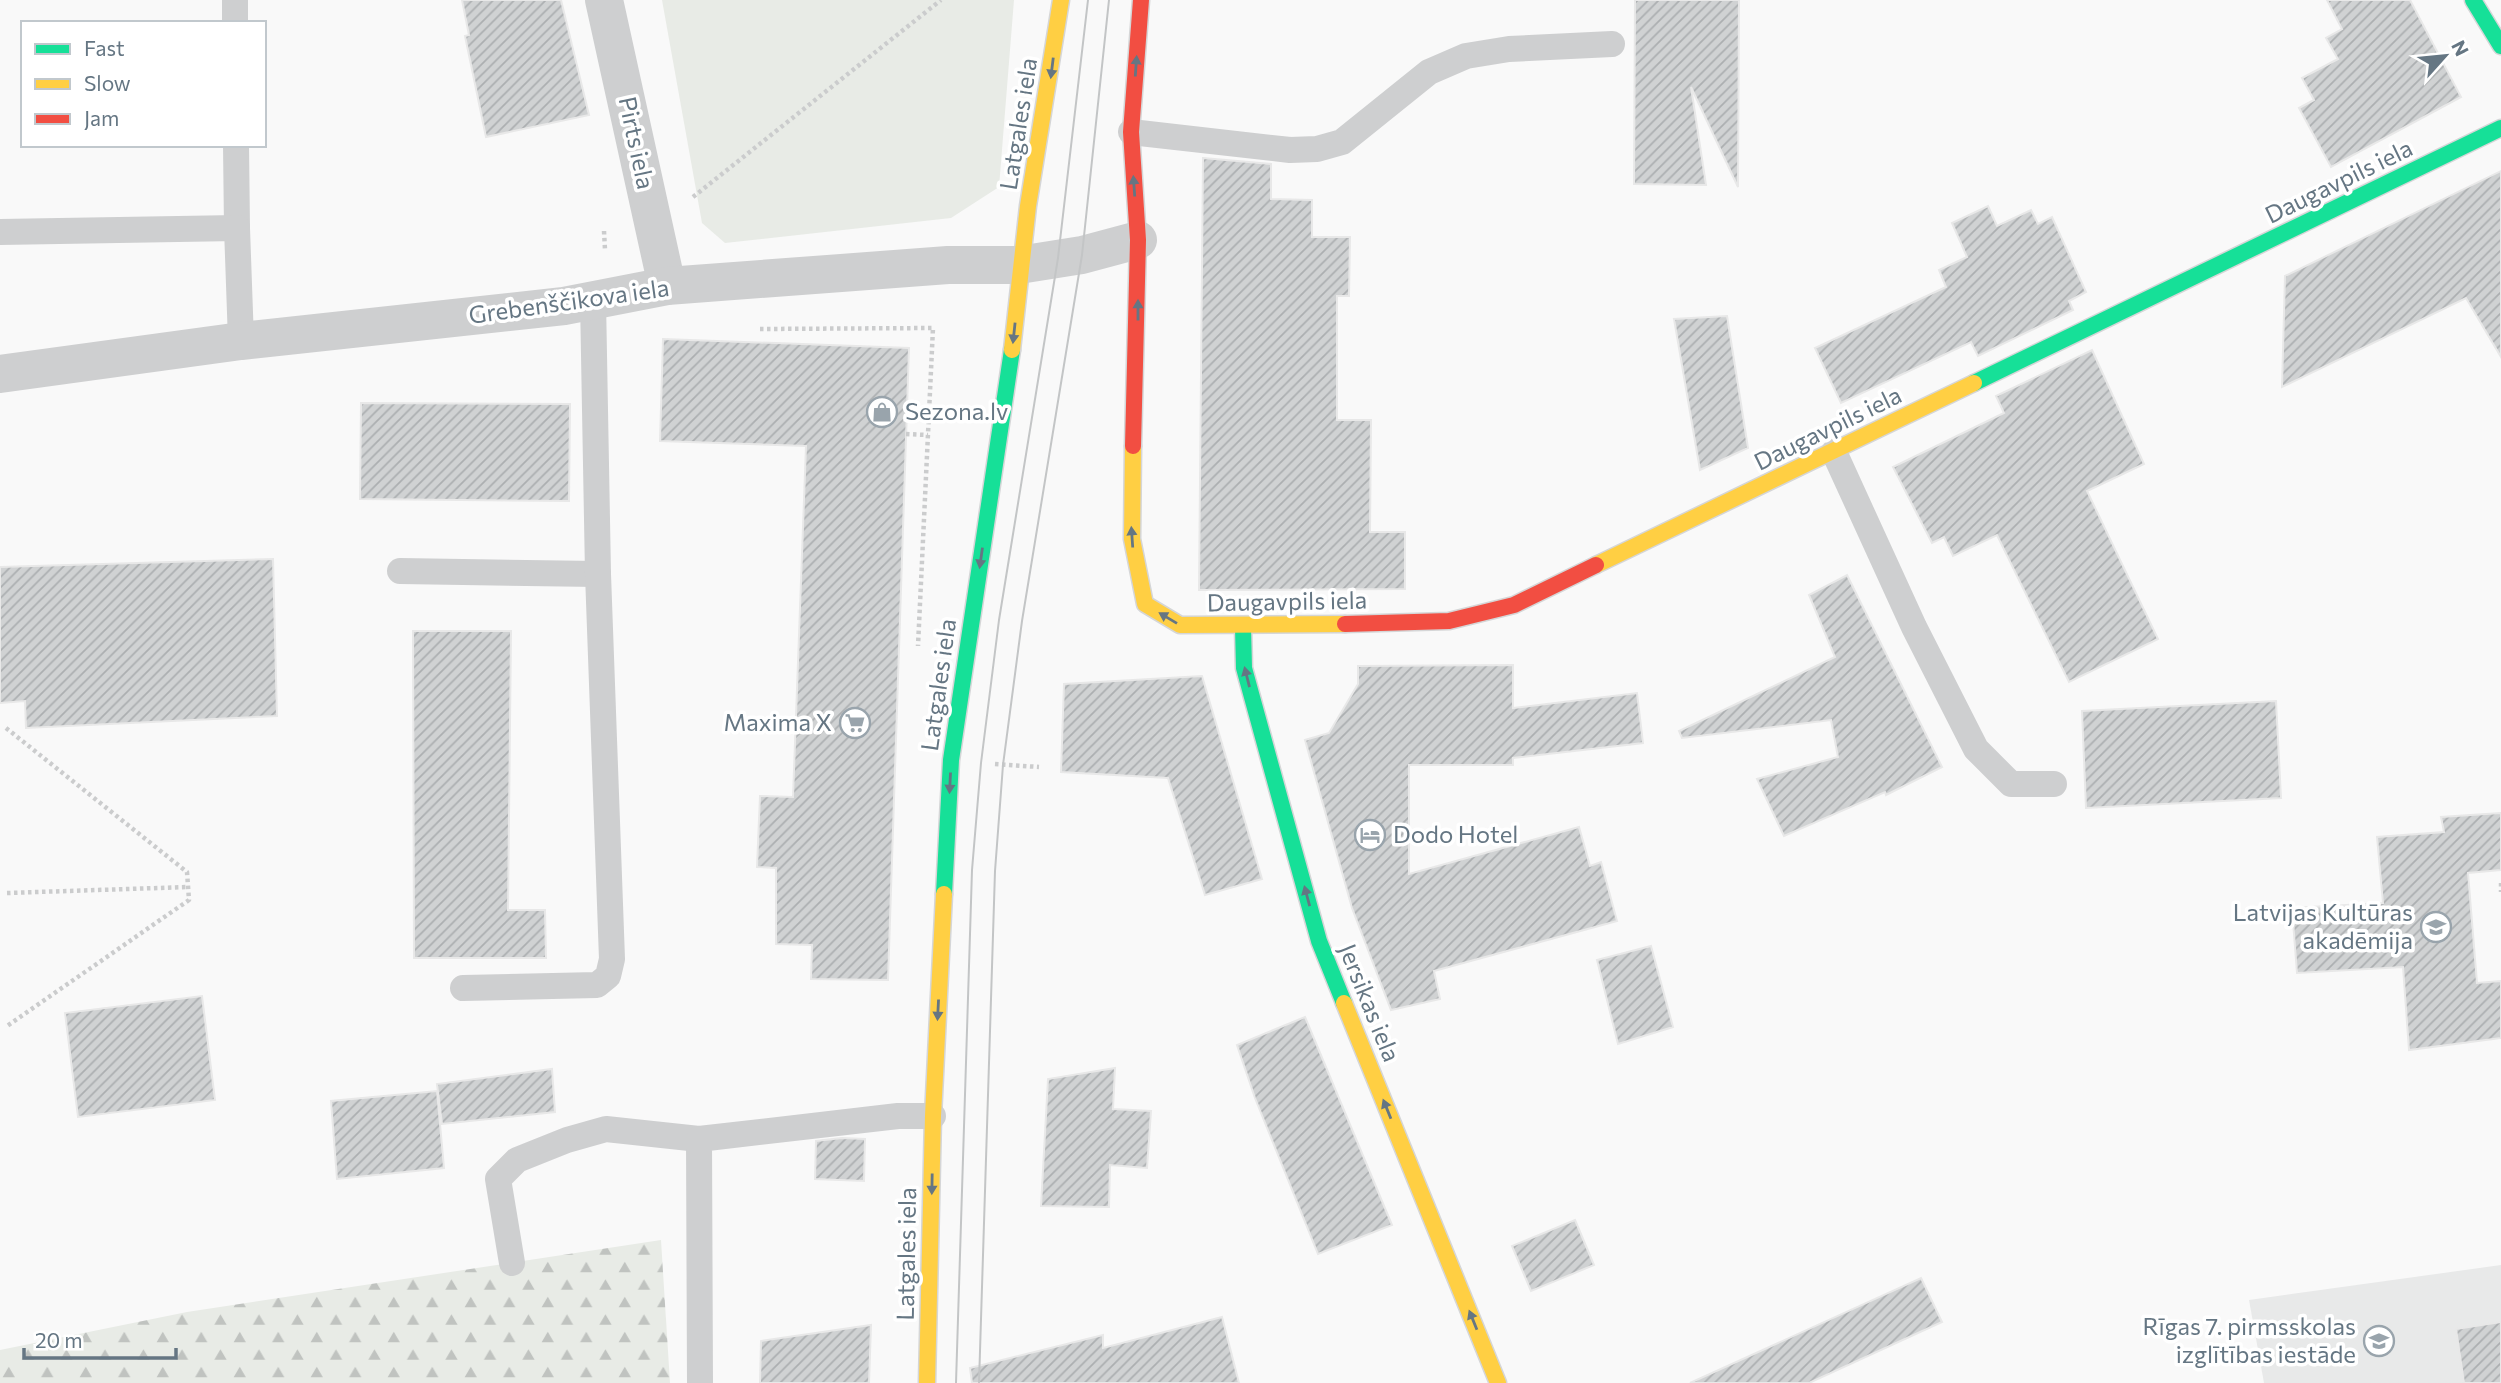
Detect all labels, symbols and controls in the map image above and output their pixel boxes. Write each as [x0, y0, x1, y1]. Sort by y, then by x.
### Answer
legend [21, 21, 266, 147]
north arrow [2410, 21, 2480, 91]
text: Fast [84, 35, 125, 60]
text: N [2447, 36, 2474, 60]
one-way arrow [1131, 55, 1142, 77]
street label: Latgales iela [993, 56, 1042, 192]
one-way arrow [1046, 57, 1057, 79]
text: Slow [84, 70, 131, 95]
street label: Pirts iela [614, 94, 661, 192]
text: Jam [84, 105, 119, 130]
street label: Daugavpils iela [2260, 132, 2417, 229]
one-way arrow [1129, 175, 1140, 197]
street label: Grebenščikova iela [467, 272, 671, 329]
one-way arrow [1132, 298, 1144, 320]
one-way arrow [1008, 322, 1019, 344]
street label: Daugavpils iela [1749, 379, 1906, 476]
shop icon: Sezona.lv [865, 395, 899, 429]
place label: Sezona.lv [905, 396, 1008, 425]
one-way arrow [1127, 526, 1138, 548]
one-way arrow [975, 547, 986, 569]
street label: Daugavpils iela [1206, 585, 1367, 616]
one-way arrow [1159, 612, 1178, 624]
street label: Latgales iela [914, 617, 961, 753]
one-way arrow [1241, 666, 1252, 688]
supermarket icon: Maxima X [838, 706, 872, 740]
place label: Maxima X [723, 707, 832, 736]
one-way arrow [944, 772, 955, 794]
hotel icon: Dodo Hotel [1353, 818, 1387, 852]
place label: Dodo Hotel [1393, 819, 1518, 848]
one-way arrow [1301, 885, 1312, 907]
place label: Latvijas Kultūras akadēmija [2233, 897, 2413, 954]
school or university icon: Latvijas Kultūras akadēmija [2419, 910, 2453, 944]
street label: Jersikas iela [1334, 939, 1407, 1066]
one-way arrow [933, 999, 944, 1021]
one-way arrow [1382, 1098, 1393, 1119]
one-way arrow [926, 1174, 937, 1196]
street label: Latgales iela [890, 1187, 921, 1321]
one-way arrow [1467, 1309, 1478, 1330]
place label: Rīgas 7. pirmsskolas izglītības iestāde [2142, 1311, 2356, 1368]
scale bar [24, 1316, 177, 1360]
school or university icon: Rīgas 7. pirmsskolas izglītības iestāde [2362, 1324, 2396, 1358]
text: 20 m [35, 1327, 83, 1352]

